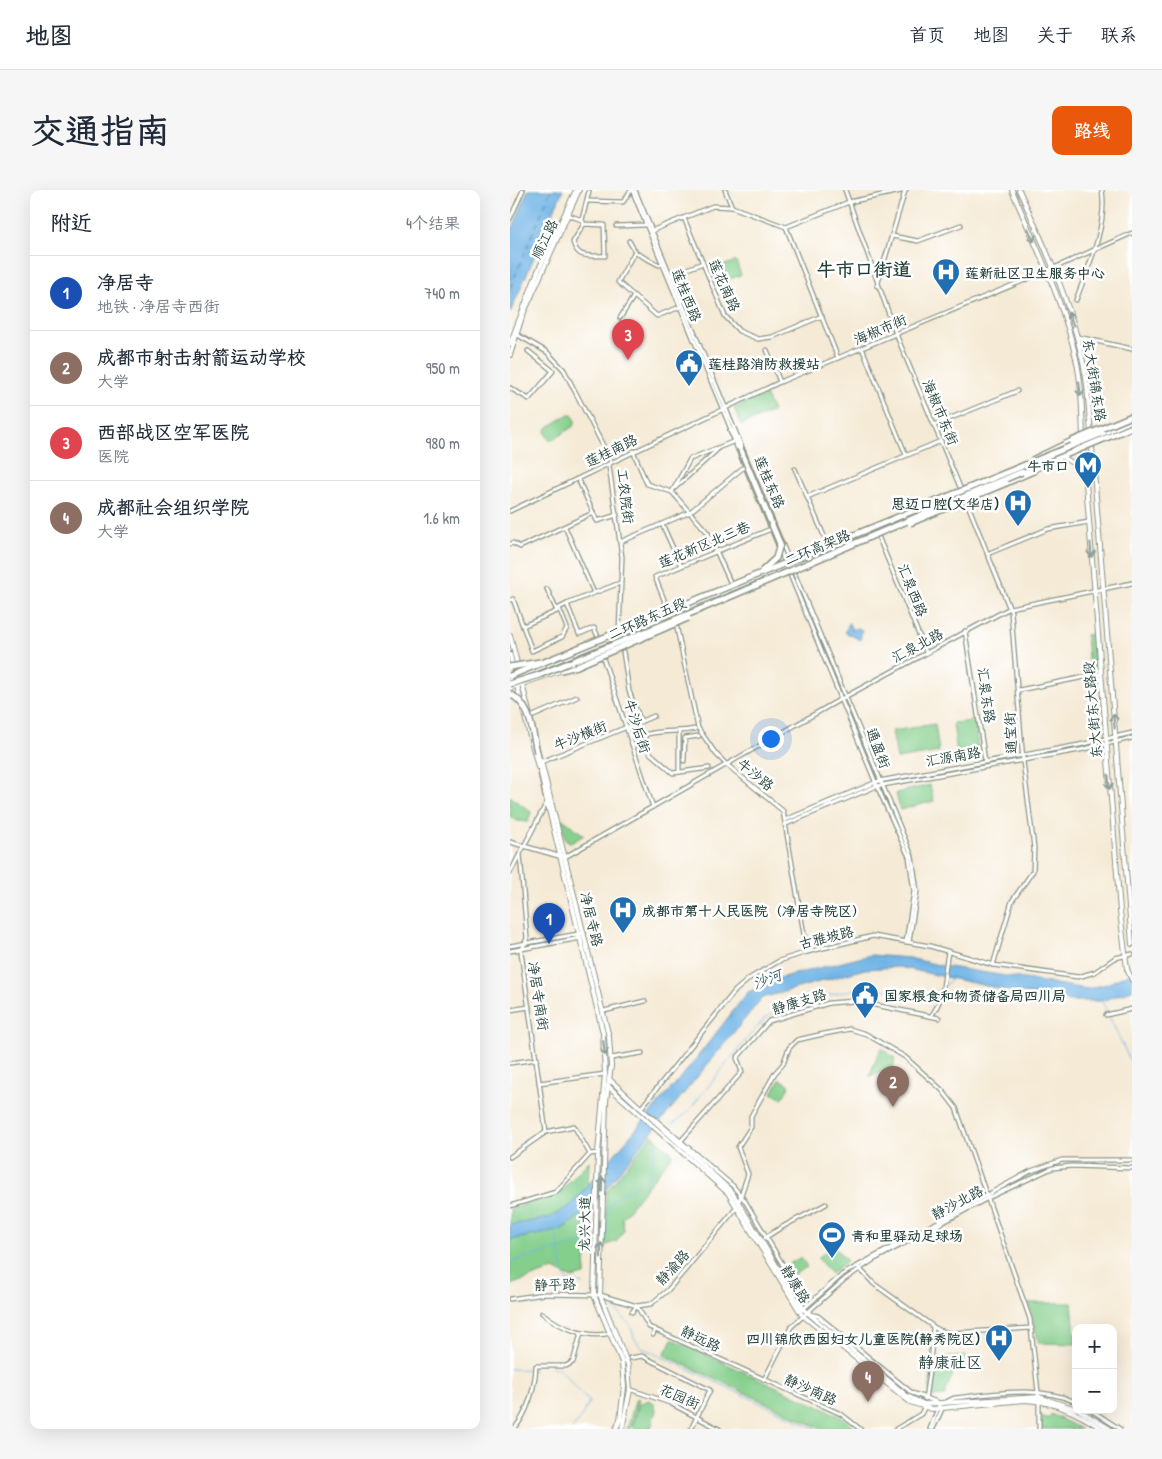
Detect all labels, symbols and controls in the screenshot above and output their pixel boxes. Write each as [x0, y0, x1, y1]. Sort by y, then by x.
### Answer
text: 地图 [25, 19, 73, 51]
text: 首页 [909, 22, 945, 47]
text: 地图 [973, 22, 1009, 47]
text: 关于 [1037, 22, 1073, 47]
text: 联系 [1101, 22, 1137, 47]
button: 路线 [1052, 106, 1132, 155]
text: 交通指南 [30, 107, 170, 154]
text: 附近 [50, 208, 92, 237]
text: 4个结果 [406, 212, 460, 234]
street label: 顺江路 [526, 216, 562, 262]
one-way arrow [1027, 227, 1037, 242]
street label: 莲花南路 [705, 256, 745, 314]
district label: 牛市口街道 [816, 256, 912, 282]
hospital icon: 莲新社区卫生服务中心 [931, 257, 961, 296]
place label: 莲新社区卫生服务中心 [965, 263, 1105, 282]
street label: 莲桂西路 [668, 265, 706, 325]
text: 净居寺 [97, 269, 154, 295]
text: 1 [63, 282, 69, 304]
text: 740 m [424, 282, 460, 304]
text: 地铁 · 净居寺西街 [97, 295, 220, 317]
street label: 海椒市街 [851, 309, 909, 349]
one-way arrow [1066, 312, 1076, 327]
pin: 3 [612, 319, 644, 360]
street label: 东大街锦东路 [1079, 337, 1111, 423]
text: 成都市射击射箭运动学校 [97, 344, 306, 370]
public building icon: 莲桂路消防救援站 [674, 348, 704, 387]
place label: 莲桂路消防救援站 [708, 354, 820, 373]
text: 2 [62, 357, 70, 379]
text: 950 m [426, 357, 460, 379]
text: 大学 [97, 370, 129, 392]
street label: 海椒市东街 [919, 376, 963, 448]
one-way arrow [1075, 380, 1085, 396]
text: 西部战区空军医院 [97, 419, 249, 445]
street label: 莲桂南路 [582, 429, 640, 471]
text: 3 [62, 432, 70, 454]
text: 980 m [425, 432, 460, 454]
text: 医院 [97, 445, 129, 467]
metro station icon: 牛市口 [1073, 450, 1103, 489]
street label: 莲桂东路 [750, 453, 790, 511]
place label: 牛市口 [1027, 456, 1069, 475]
street label: 工农院街 [613, 467, 639, 525]
hospital icon: 思迈口腔(文华店) [1003, 488, 1033, 527]
text: 成都社会组织学院 [97, 494, 249, 520]
place label: 思迈口腔(文华店) [891, 494, 999, 513]
text: 4 [63, 507, 69, 529]
text: 1.6 km [423, 507, 460, 529]
street label: 莲花新区北三巷 [655, 516, 754, 572]
text: 大学 [97, 520, 129, 542]
street label: 二环高架路 [781, 525, 853, 569]
one-way arrow [1086, 541, 1096, 557]
street label: 汇泉西路 [894, 560, 932, 620]
street label: 二环路东五段 [605, 592, 689, 644]
street label: 汇泉北路 [888, 623, 946, 667]
street label: 东大街东大路段 [1078, 660, 1106, 760]
street label: 汇泉东路 [974, 666, 1000, 724]
street label: 牛沙后街 [620, 696, 656, 756]
street label: 通宝街 [999, 712, 1021, 754]
one-way arrow [1109, 714, 1118, 730]
street label: 牛沙横街 [550, 716, 610, 754]
street label: 通盈街 [863, 725, 895, 771]
your location [758, 726, 784, 752]
street label: 汇源南路 [924, 742, 982, 770]
street label: 牛沙路 [734, 753, 778, 795]
one-way arrow [1104, 773, 1114, 789]
street label: 净居寺路 [576, 890, 608, 948]
hospital icon: 成都市第十人民医院（净居寺院区） [608, 895, 638, 934]
place label: 成都市第十人民医院（净居寺院区） [642, 901, 866, 920]
pin: 1 [533, 903, 565, 944]
street label: 古雅坡路 [797, 921, 855, 953]
street label: 净居寺南街 [524, 960, 554, 1032]
water label: 沙河 [749, 963, 788, 994]
public building icon: 国家粮食和物资储备局四川局 [850, 980, 880, 1019]
street label: 静康支路 [769, 984, 829, 1018]
place label: 国家粮食和物资储备局四川局 [884, 986, 1066, 1005]
one-way arrow [599, 1040, 609, 1056]
pin: 2 [877, 1066, 909, 1107]
one-way arrow [598, 1176, 607, 1192]
street label: 静沙北路 [928, 1180, 986, 1224]
street label: 龙兴大道 [574, 1196, 594, 1252]
sports icon: 青和里驿动足球场 [817, 1220, 847, 1259]
place label: 青和里驿动足球场 [851, 1226, 963, 1245]
one-way arrow [596, 1242, 606, 1258]
street label: 静渝路 [651, 1245, 693, 1289]
street label: 静康路 [777, 1261, 815, 1307]
street label: 静平路 [534, 1274, 576, 1294]
street label: 静远路 [678, 1321, 724, 1355]
hospital icon: 四川锦欣西囡妇女儿童医院(静秀院区) [984, 1323, 1014, 1362]
map controls [1072, 1324, 1117, 1414]
button: + [1072, 1324, 1117, 1369]
place label: 四川锦欣西囡妇女儿童医院(静秀院区) [746, 1329, 980, 1348]
district label: 静康社区 [918, 1351, 982, 1373]
pin: 4 [852, 1361, 884, 1402]
street label: 静沙南路 [782, 1369, 840, 1409]
button: − [1072, 1369, 1117, 1414]
street label: 花园街 [657, 1379, 703, 1413]

